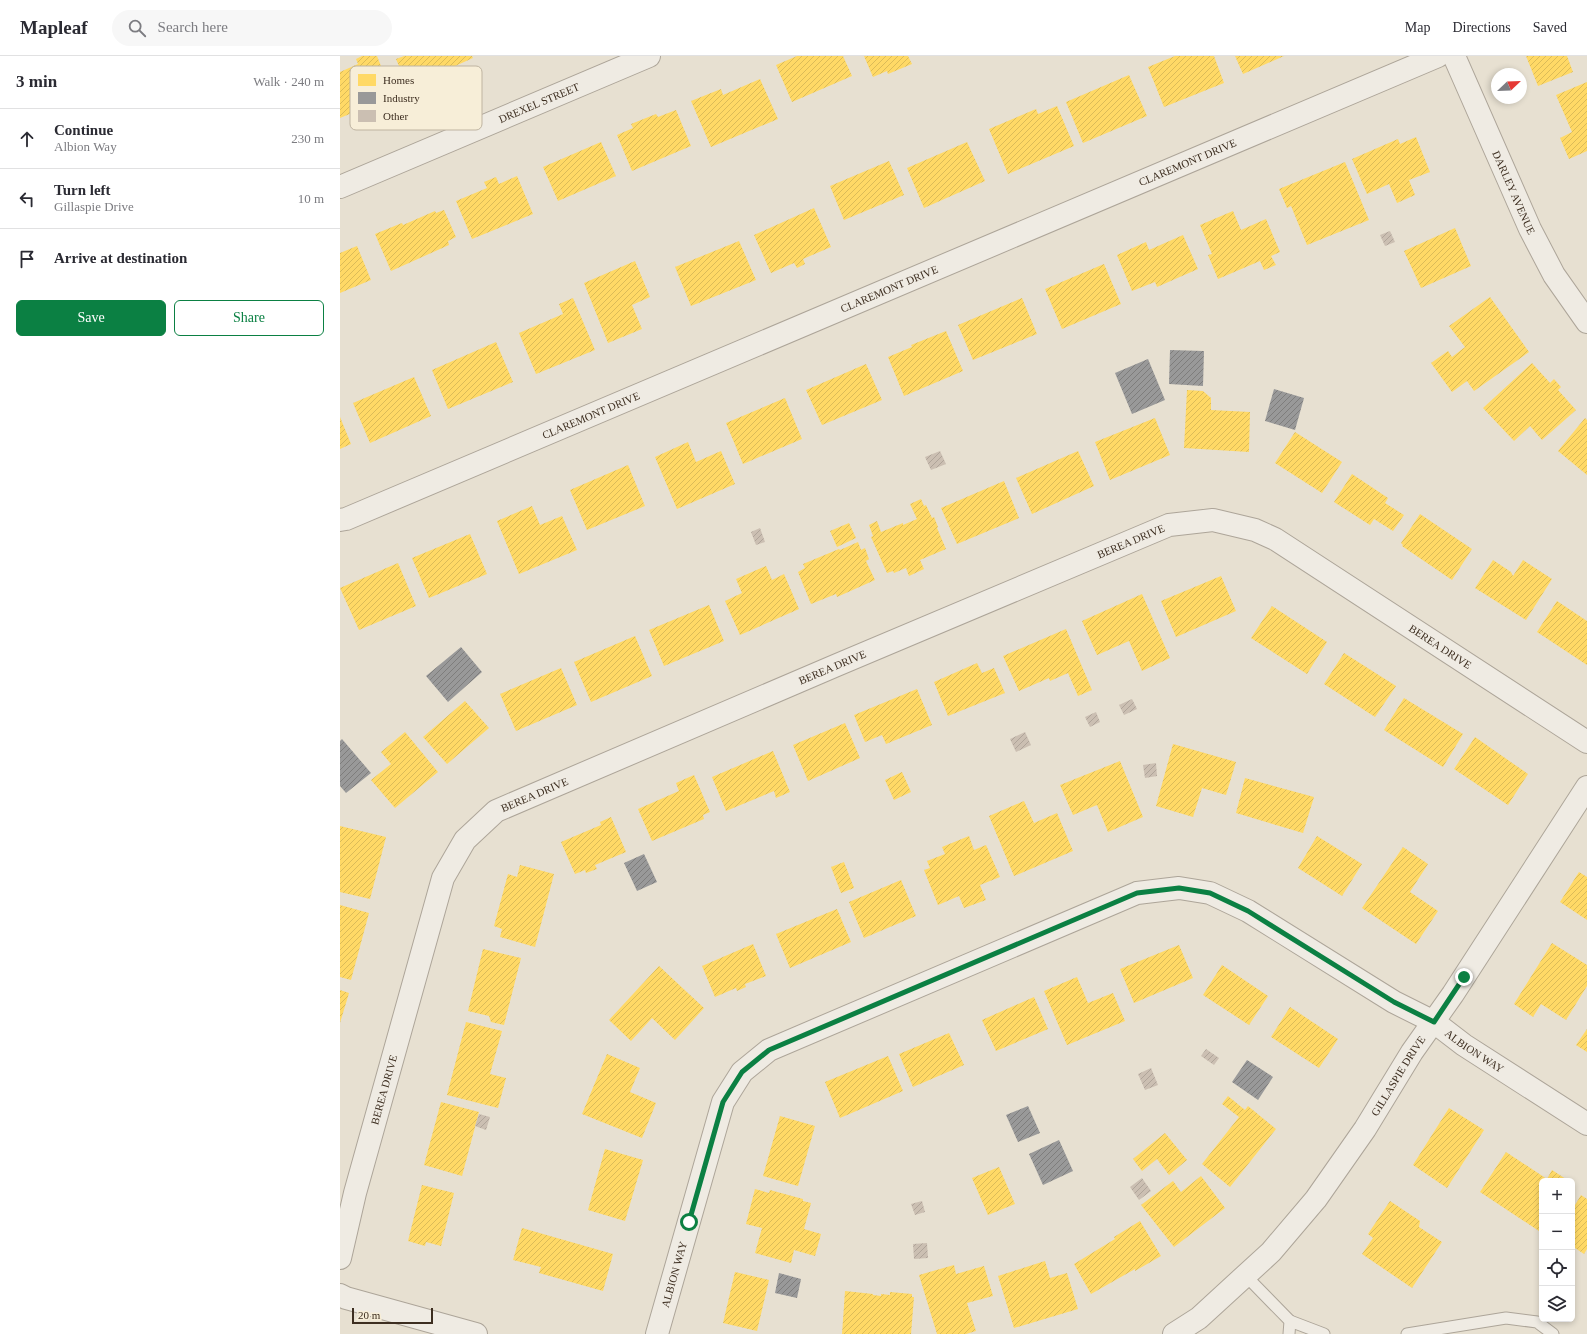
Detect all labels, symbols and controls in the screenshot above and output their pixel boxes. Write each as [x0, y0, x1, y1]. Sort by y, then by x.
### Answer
search box [112, 10, 392, 46]
text: Mapleaf [20, 17, 88, 38]
icon: search [126, 17, 148, 39]
text: Search here [158, 19, 228, 35]
text: Map [1405, 20, 1430, 35]
text: Directions [1452, 20, 1511, 35]
text: Saved [1533, 20, 1567, 35]
legend [350, 66, 482, 130]
north arrow [1491, 68, 1527, 104]
text: 3 min [16, 72, 57, 91]
text: Walk · 240 m [253, 74, 324, 89]
text: Homes [383, 74, 414, 86]
street label: DREXEL STREET [497, 80, 581, 125]
text: Industry [383, 92, 420, 104]
text: Other [383, 110, 408, 122]
text: Continue [54, 122, 113, 138]
icon: ahead [16, 128, 38, 150]
text: 230 m [291, 131, 324, 146]
street label: CLAREMONT DRIVE [1137, 136, 1238, 188]
text: Albion Way [54, 139, 117, 154]
street label: DARLEY AVENUE [1490, 149, 1538, 237]
text: Turn left [54, 182, 111, 198]
icon: left [16, 188, 38, 210]
text: 10 m [298, 191, 324, 206]
text: Gillaspie Drive [54, 199, 134, 214]
icon: arrive [16, 248, 38, 270]
text: Arrive at destination [54, 250, 187, 266]
street label: CLAREMONT DRIVE [839, 263, 940, 315]
button: Save [16, 300, 166, 336]
button: Share [174, 300, 324, 336]
street label: CLAREMONT DRIVE [540, 389, 642, 441]
street label: BEREA DRIVE [1095, 521, 1167, 561]
street label: BEREA DRIVE [1407, 622, 1474, 671]
street label: BEREA DRIVE [797, 647, 868, 687]
street label: BEREA DRIVE [499, 775, 570, 814]
route end [1455, 968, 1473, 986]
street label: ALBION WAY [1443, 1027, 1506, 1075]
street label: GILLASPIE DRIVE [1369, 1033, 1428, 1118]
street label: BEREA DRIVE [368, 1053, 399, 1126]
map controls [1539, 1178, 1575, 1322]
button: + [1539, 1178, 1575, 1214]
route start [680, 1213, 698, 1231]
button: − [1539, 1214, 1575, 1250]
street label: ALBION WAY [659, 1240, 689, 1309]
button: locate [1539, 1250, 1575, 1286]
button: layers [1539, 1286, 1575, 1322]
scale bar [352, 1306, 433, 1325]
text: 20 m [358, 1309, 380, 1321]

